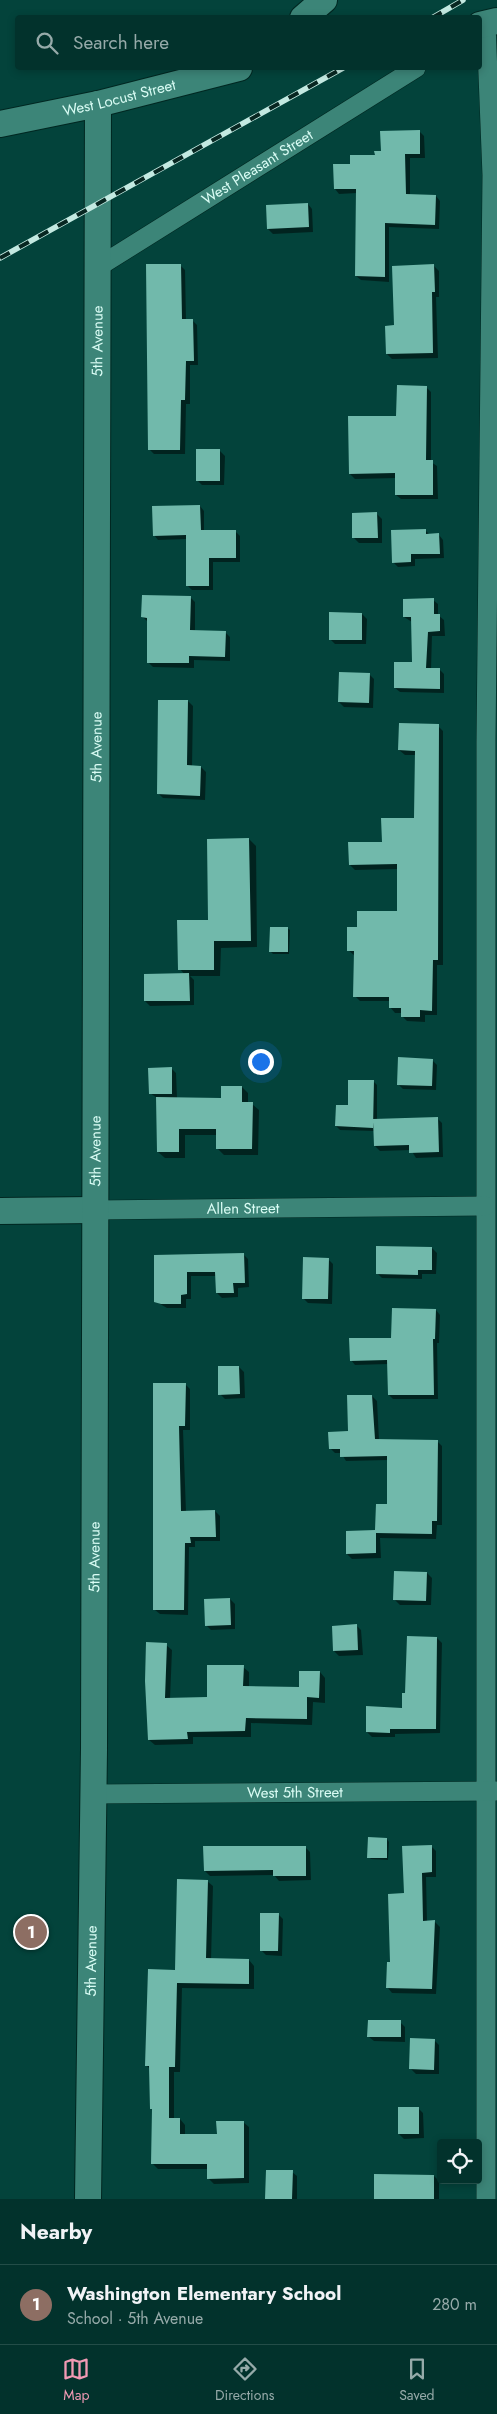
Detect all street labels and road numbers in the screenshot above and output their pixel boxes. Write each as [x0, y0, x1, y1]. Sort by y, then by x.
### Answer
street label: West Locust Street [61, 74, 178, 122]
street label: West Pleasant Street [198, 124, 318, 210]
street label: 5th Avenue [86, 305, 109, 377]
street label: 5th Avenue [85, 711, 108, 783]
street label: 5th Avenue [84, 1115, 107, 1187]
street label: Allen Street [206, 1197, 280, 1220]
street label: 5th Avenue [83, 1521, 106, 1593]
street label: West 5th Street [247, 1781, 343, 1804]
street label: 5th Avenue [80, 1925, 103, 1997]

